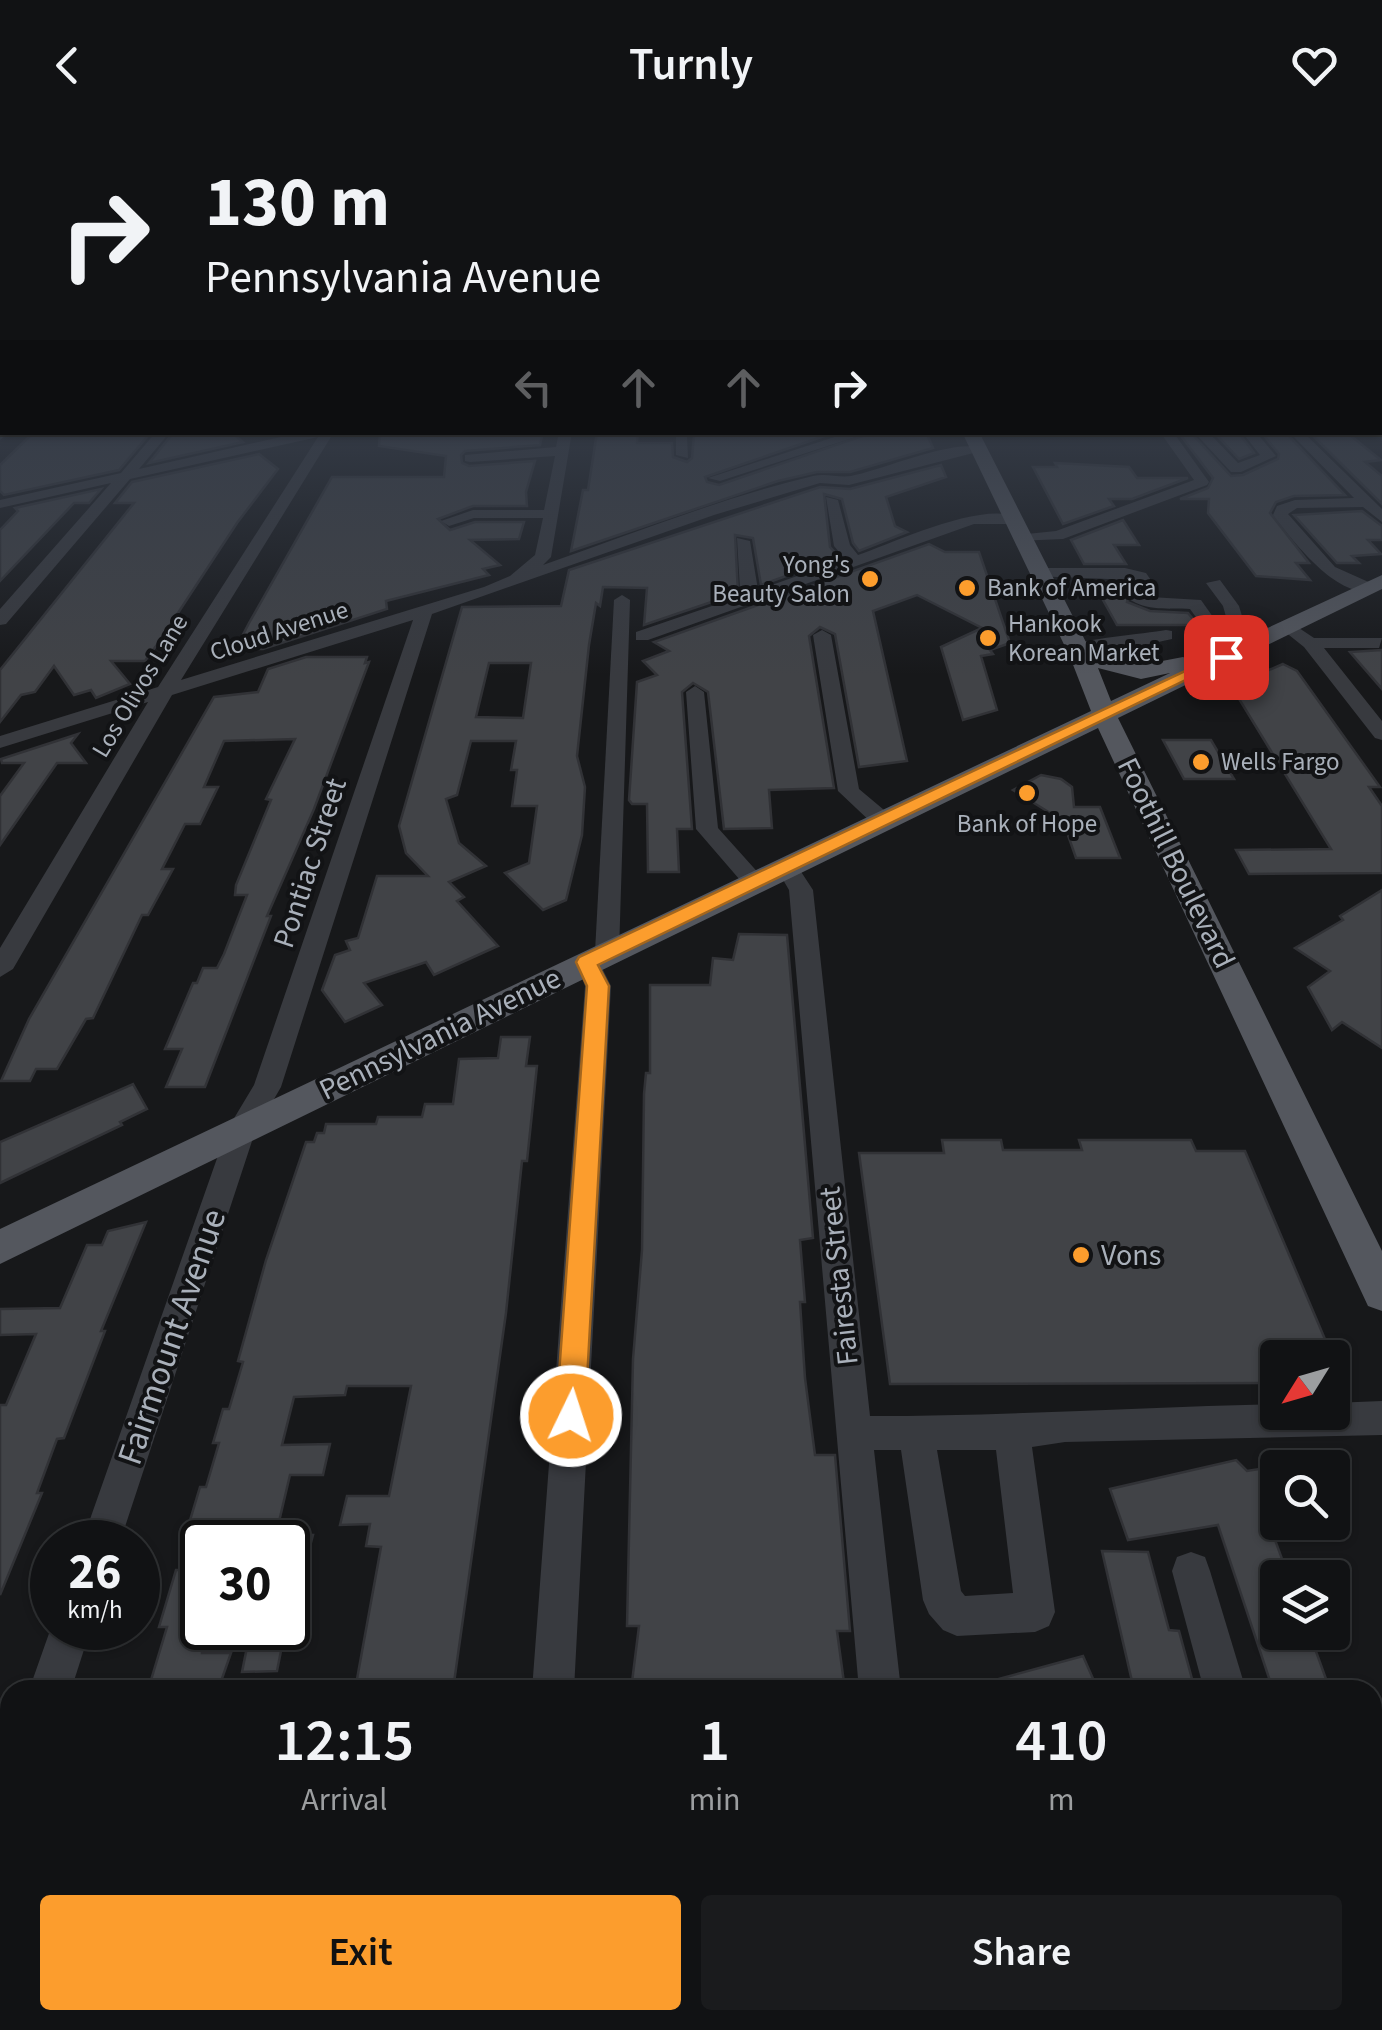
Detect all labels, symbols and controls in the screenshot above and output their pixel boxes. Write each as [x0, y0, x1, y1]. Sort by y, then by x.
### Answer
text: Turnly [629, 33, 753, 97]
icon: back [40, 38, 95, 93]
icon: heart [1287, 38, 1342, 93]
text: 130 m [205, 153, 390, 253]
icon: right [40, 170, 170, 300]
text: Pennsylvania Avenue [205, 246, 601, 310]
icon: left [506, 360, 561, 415]
icon: ahead [611, 360, 666, 415]
icon: ahead [716, 360, 771, 415]
icon: right [821, 360, 876, 415]
place label: Yong's Beauty Salon [712, 547, 850, 612]
marker: Yong's Beauty Salon [859, 568, 881, 590]
place label: Bank of America [987, 570, 1156, 606]
marker: Bank of America [956, 577, 978, 599]
street label: Cloud Avenue [205, 592, 353, 670]
place label: Hankook Korean Market [1008, 606, 1160, 671]
street label: Los Olivos Lane [83, 608, 197, 764]
pin [1184, 615, 1269, 700]
marker: Hankook Korean Market [977, 627, 999, 649]
icon: arrive [1199, 630, 1254, 685]
place label: Wells Fargo [1221, 744, 1340, 780]
street label: Foothill Boulevard [1106, 750, 1246, 976]
marker: Wells Fargo [1190, 751, 1212, 773]
street label: Pontiac Street [262, 772, 358, 954]
marker: Bank of Hope [1016, 782, 1038, 804]
place label: Bank of Hope [957, 806, 1097, 842]
street label: Pennsylvania Avenue [312, 957, 568, 1111]
street label: Fairesta Street [808, 1185, 870, 1367]
street label: Fairmount Avenue [105, 1202, 239, 1472]
place label: Vons [1101, 1234, 1161, 1277]
marker: Vons [1070, 1244, 1092, 1266]
north arrow [1260, 1340, 1350, 1430]
map controls [1260, 1340, 1350, 1650]
position arrow [519, 1364, 623, 1468]
button: search [1260, 1450, 1350, 1540]
speed limit sign: 30 [180, 1520, 310, 1650]
text: 26 [69, 1537, 121, 1608]
button: layers [1260, 1560, 1350, 1650]
text: km/h [67, 1592, 123, 1628]
text: 12:15 [275, 1699, 414, 1784]
text: 1 [699, 1699, 730, 1784]
text: 410 [1015, 1699, 1107, 1784]
text: Arrival [301, 1777, 387, 1823]
text: min [689, 1777, 741, 1823]
text: m [1048, 1777, 1075, 1823]
button: Exit [40, 1895, 681, 2010]
button: Share [701, 1895, 1342, 2010]

